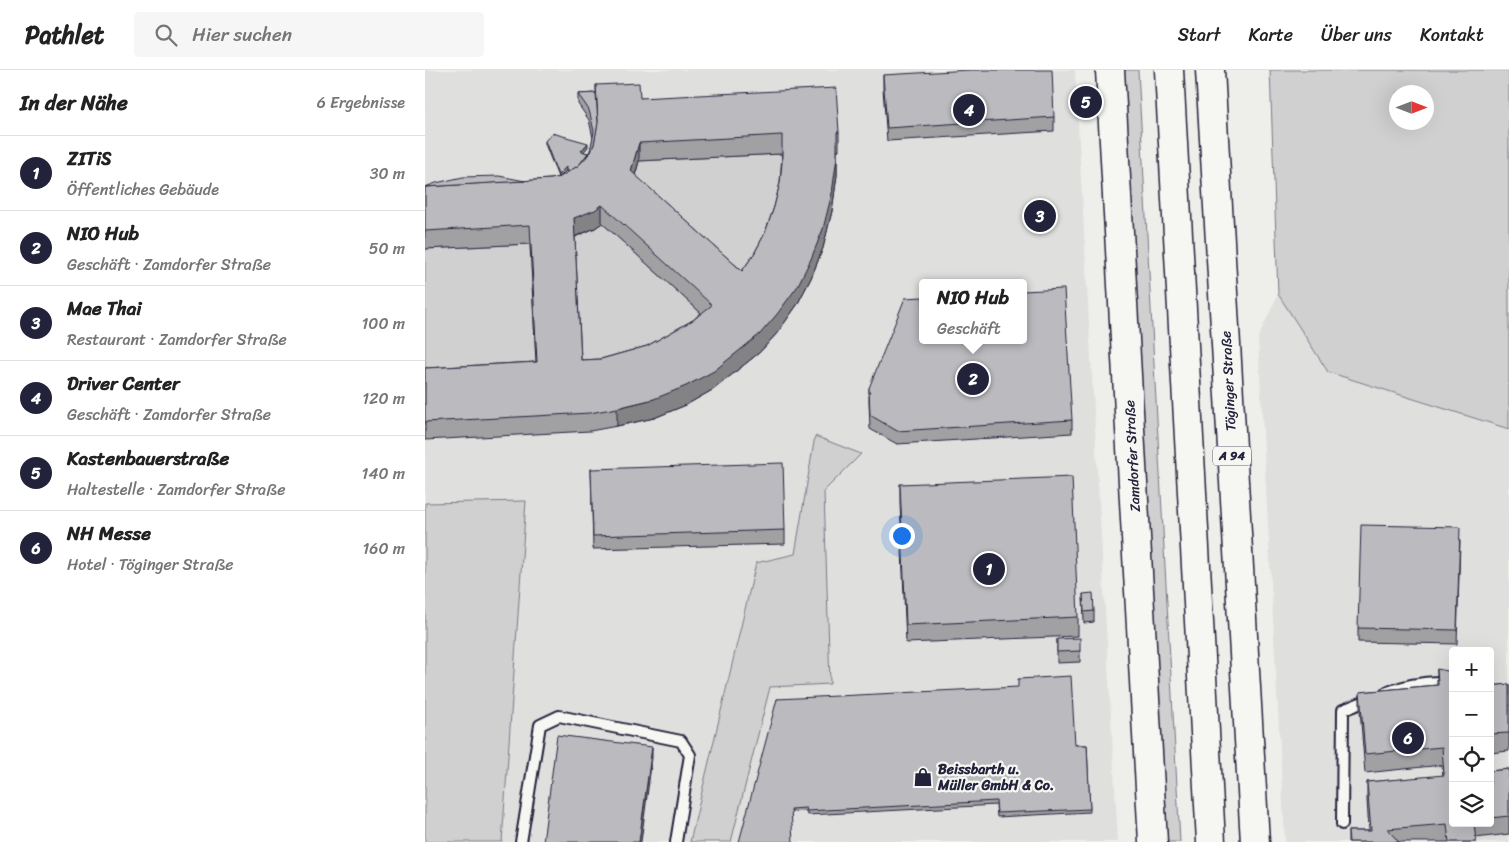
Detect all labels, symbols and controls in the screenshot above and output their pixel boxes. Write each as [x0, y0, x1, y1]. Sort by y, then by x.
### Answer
search box [134, 12, 484, 57]
text: Pathlet [25, 14, 104, 56]
text: Hier suchen [192, 18, 292, 51]
text: Start [1178, 19, 1221, 51]
text: Karte [1249, 19, 1293, 51]
text: Über uns [1321, 19, 1392, 51]
text: Kontakt [1420, 19, 1484, 51]
icon: search [152, 21, 180, 49]
pin: 5 [1070, 83, 1102, 121]
text: In der Nähe [20, 84, 128, 122]
north arrow [1389, 85, 1434, 130]
text: 6 Ergebnisse [317, 88, 405, 117]
pin: 4 [953, 91, 985, 129]
text: ZITiS [67, 142, 111, 175]
text: 1 [33, 159, 39, 188]
text: 30 m [370, 159, 405, 188]
text: Öffentliches Gebäude [67, 175, 219, 204]
pin: 3 [1024, 197, 1056, 235]
text: NIO Hub [67, 217, 139, 250]
text: 2 [31, 234, 41, 263]
text: 50 m [369, 234, 405, 263]
text: Geschäft · Zamdorfer Straße [67, 250, 271, 279]
popup [919, 279, 1027, 344]
text: NIO Hub [937, 281, 1009, 314]
text: Mae Thai [67, 292, 142, 325]
text: 3 [32, 309, 40, 338]
text: 100 m [361, 309, 405, 338]
text: Geschäft [937, 314, 1000, 343]
text: Restaurant · Zamdorfer Straße [67, 325, 287, 354]
street label: Töginger Straße [1213, 330, 1244, 432]
pin: 2 [957, 360, 989, 398]
text: Driver Center [67, 367, 180, 400]
text: 4 [31, 384, 41, 413]
text: 120 m [362, 384, 405, 413]
street label: Zamdorfer Straße [1117, 399, 1148, 513]
text: Geschäft · Zamdorfer Straße [67, 400, 271, 429]
text: Kastenbauerstraße [67, 442, 229, 475]
road number: A 94 [1213, 446, 1251, 466]
text: 5 [31, 459, 41, 488]
text: 140 m [362, 459, 405, 488]
text: Haltestelle · Zamdorfer Straße [67, 475, 285, 504]
text: NH Messe [67, 517, 151, 550]
your location [889, 523, 915, 549]
text: 6 [31, 534, 41, 563]
text: 160 m [362, 534, 405, 563]
text: Hotel · Töginger Straße [67, 550, 233, 579]
pin: 1 [973, 550, 1005, 588]
map controls [1449, 647, 1494, 827]
button: + [1449, 647, 1494, 692]
button: − [1449, 692, 1494, 737]
pin: 6 [1392, 719, 1424, 757]
button: locate [1449, 737, 1494, 782]
place label: Beissbarth u. Müller GmbH & Co. [937, 757, 1054, 798]
shop icon: Beissbarth u. Müller GmbH & Co. [912, 766, 934, 788]
button: layers [1449, 782, 1494, 827]

